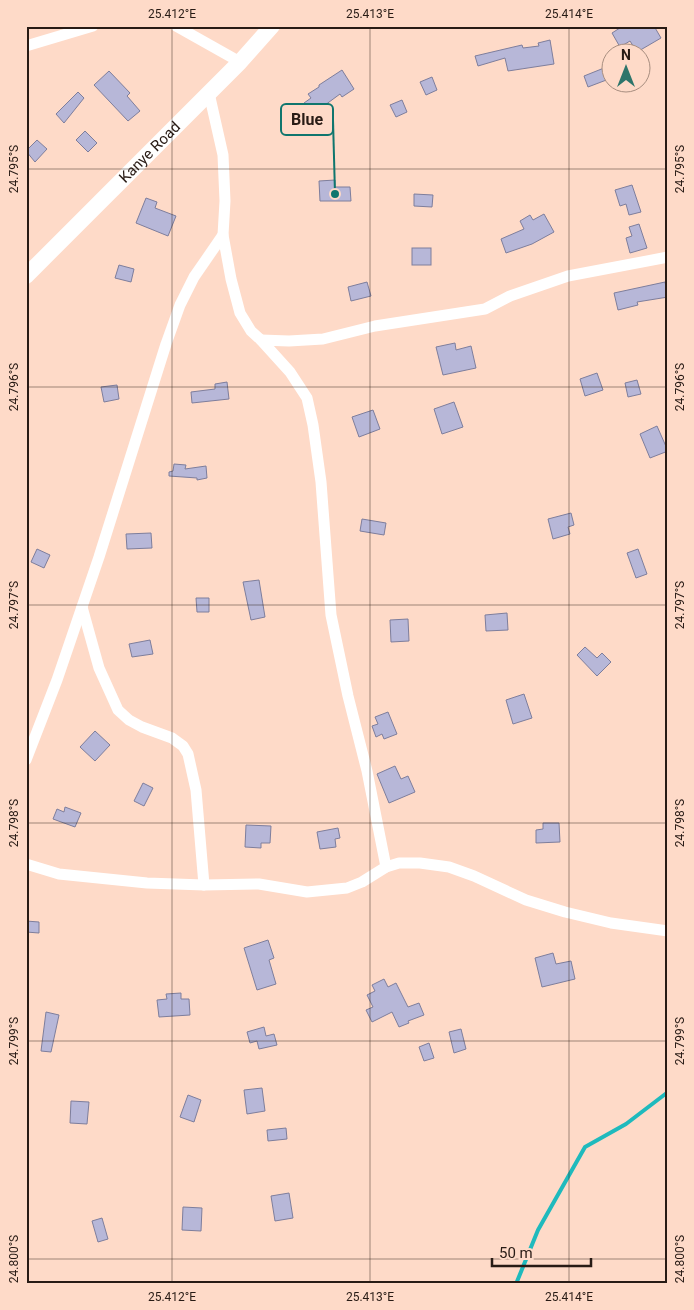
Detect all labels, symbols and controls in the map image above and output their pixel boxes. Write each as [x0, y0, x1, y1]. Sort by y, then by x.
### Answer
text: 25.412°E [148, 7, 196, 21]
text: 25.413°E [346, 7, 394, 21]
text: 25.414°E [545, 7, 593, 21]
north arrow [602, 42, 652, 92]
text: N [621, 47, 631, 63]
callout: Blue [281, 104, 333, 135]
text: Blue [291, 110, 323, 129]
street label: Kanye Road [115, 118, 184, 187]
text: 24.795°S [7, 145, 21, 193]
text: 24.795°S [673, 145, 687, 193]
text: 24.796°S [7, 363, 21, 411]
text: 24.796°S [673, 363, 687, 411]
text: 24.797°S [7, 581, 21, 629]
text: 24.797°S [673, 581, 687, 629]
text: 24.798°S [7, 799, 21, 847]
text: 24.798°S [673, 799, 687, 847]
text: 24.799°S [7, 1017, 21, 1065]
text: 24.799°S [673, 1017, 687, 1065]
text: 24.800°S [7, 1235, 21, 1283]
scale bar [492, 1235, 590, 1267]
text: 24.800°S [673, 1235, 687, 1283]
text: 50 m [499, 1244, 533, 1262]
text: 25.412°E [148, 1290, 196, 1304]
text: 25.413°E [346, 1290, 394, 1304]
text: 25.414°E [545, 1290, 593, 1304]

